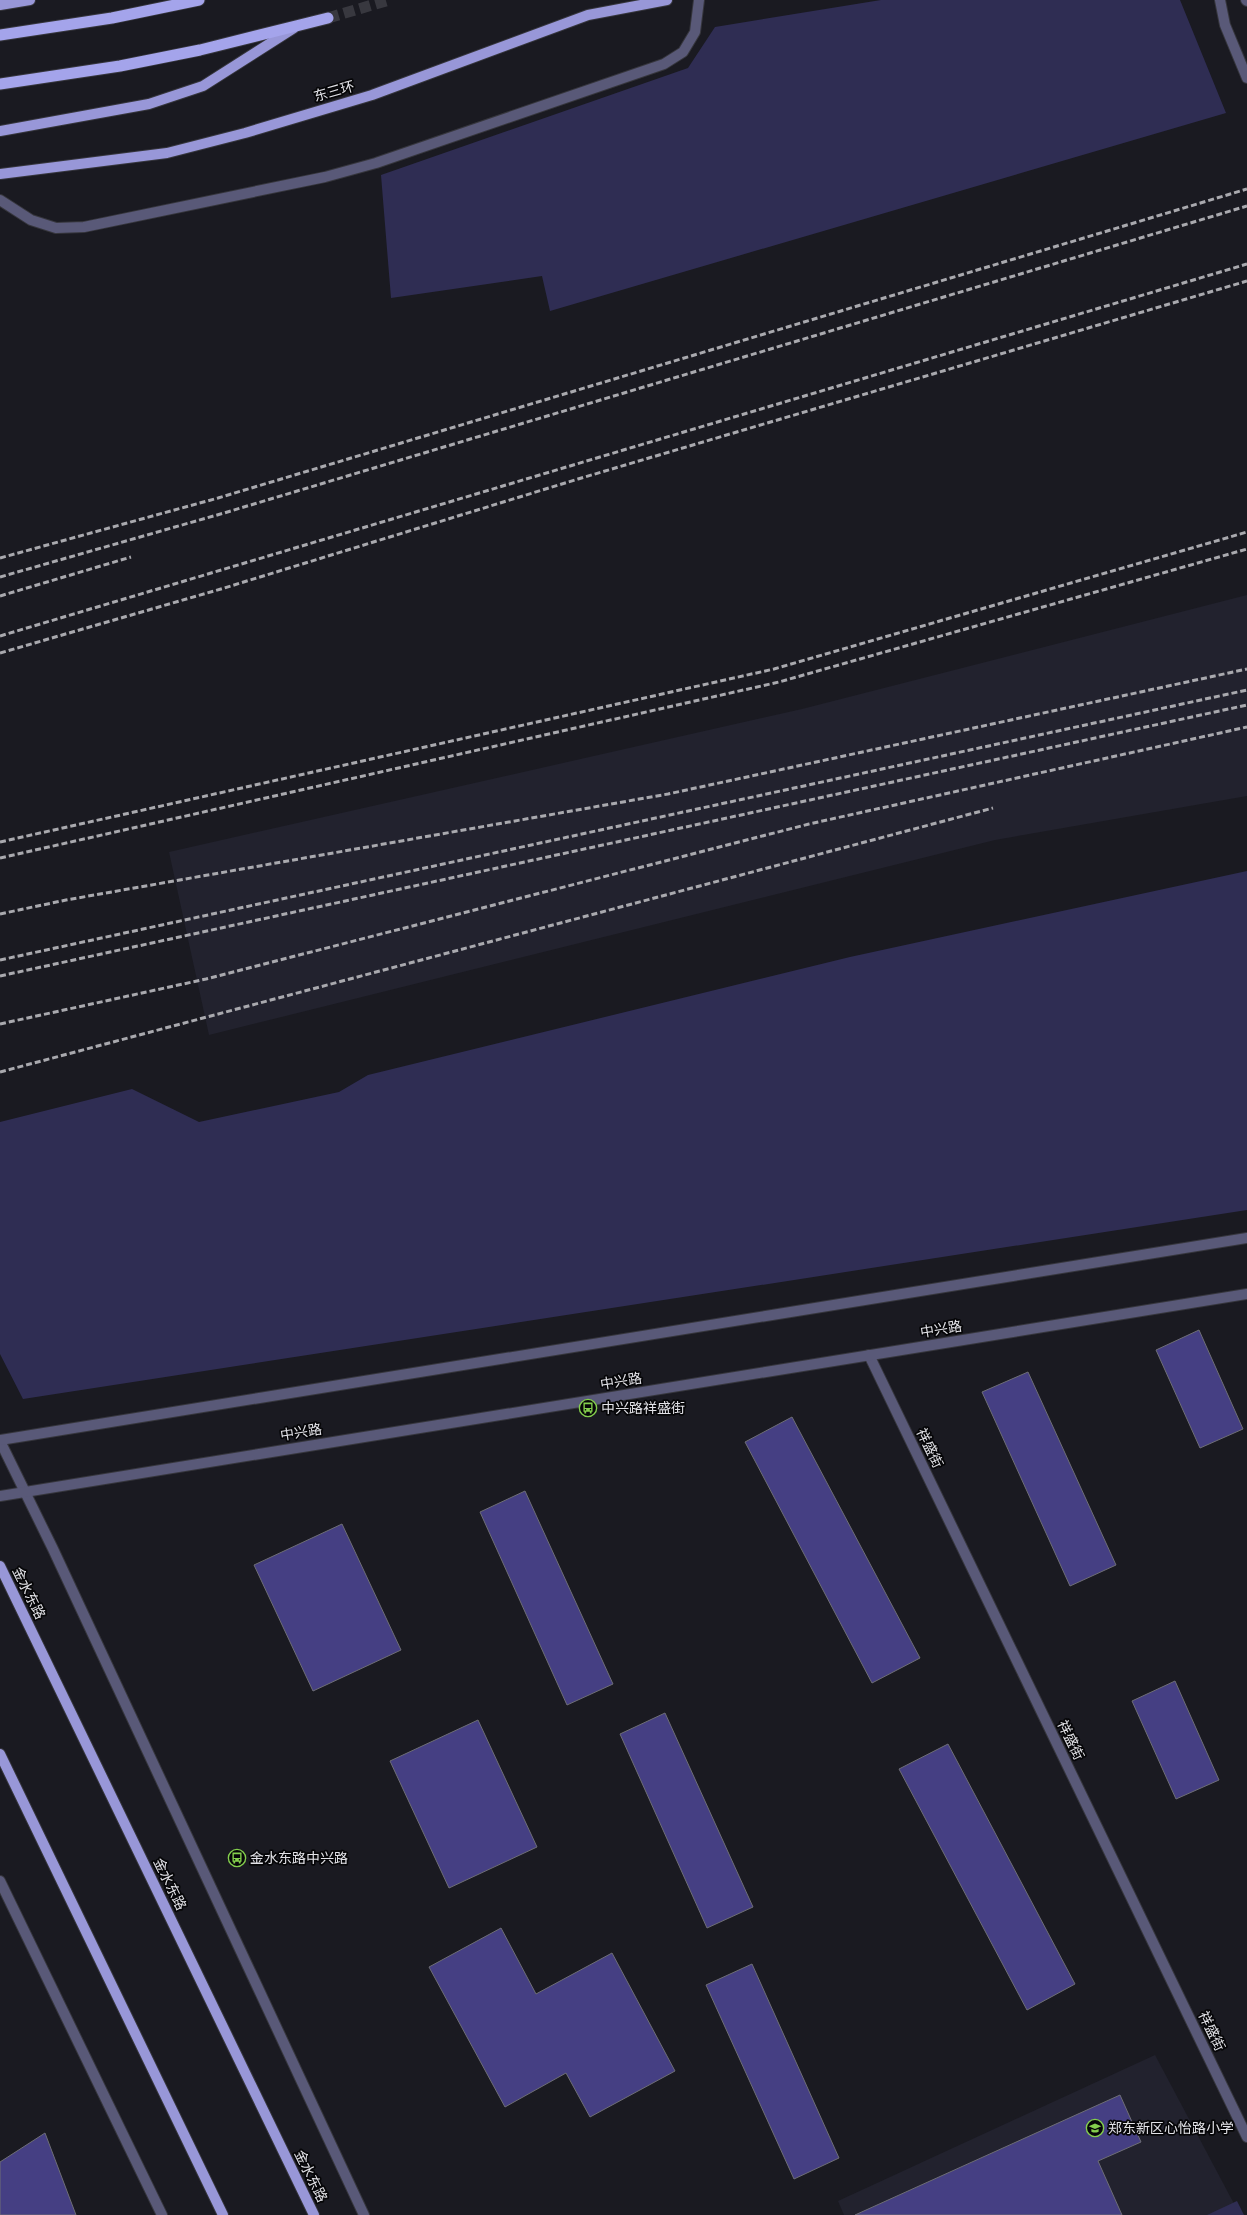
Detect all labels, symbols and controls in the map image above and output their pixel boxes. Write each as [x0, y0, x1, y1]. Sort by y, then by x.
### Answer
street label: 东三环 [311, 77, 357, 105]
street label: 中兴路 [919, 1317, 963, 1341]
street label: 中兴路 [599, 1369, 643, 1393]
bus stop icon: 中兴路祥盛街 [578, 1398, 598, 1418]
place label: 中兴路祥盛街 [601, 1399, 685, 1417]
street label: 中兴路 [279, 1420, 323, 1444]
street label: 祥盛街 [913, 1425, 947, 1471]
street label: 金水东路 [9, 1564, 49, 1622]
street label: 祥盛街 [1054, 1717, 1088, 1763]
bus stop icon: 金水东路中兴路 [227, 1848, 247, 1868]
place label: 金水东路中兴路 [250, 1849, 348, 1867]
street label: 金水东路 [150, 1855, 190, 1913]
street label: 祥盛街 [1195, 2008, 1229, 2054]
school or university icon: 郑东新区心怡路小学 [1085, 2118, 1105, 2138]
place label: 郑东新区心怡路小学 [1108, 2119, 1234, 2137]
street label: 金水东路 [291, 2147, 331, 2205]

